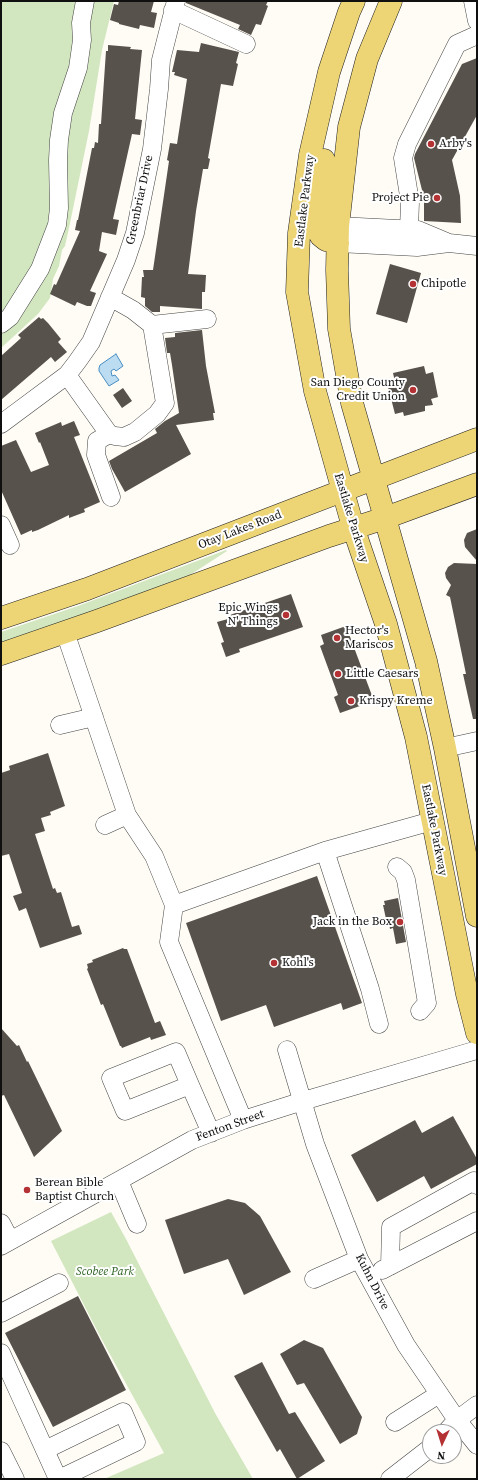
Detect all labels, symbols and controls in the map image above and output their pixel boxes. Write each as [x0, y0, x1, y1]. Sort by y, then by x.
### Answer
place label: Arby's [439, 137, 472, 151]
marker: Arby's [426, 139, 436, 149]
street label: Greenbriar Drive [123, 154, 157, 246]
street label: Eastlake Parkway [292, 154, 318, 248]
place label: Project Pie [372, 191, 429, 205]
marker: Project Pie [432, 193, 442, 203]
place label: Chipotle [421, 277, 466, 291]
marker: Chipotle [408, 279, 418, 289]
place label: San Diego County Credit Union [311, 376, 405, 404]
marker: San Diego County Credit Union [408, 385, 418, 395]
street label: Eastlake Parkway [331, 471, 371, 565]
street label: Otay Lakes Road [196, 507, 284, 553]
place label: Epic Wings N' Things [218, 601, 278, 629]
marker: Epic Wings N' Things [281, 610, 291, 620]
place label: Hector's Mariscos [345, 624, 393, 652]
marker: Hector's Mariscos [332, 633, 342, 643]
place label: Little Caesars [346, 667, 418, 681]
marker: Little Caesars [333, 669, 343, 679]
place label: Krispy Kreme [359, 694, 433, 708]
marker: Krispy Kreme [346, 696, 356, 706]
street label: Eastlake Parkway [418, 783, 450, 877]
place label: Jack in the Box [313, 915, 392, 929]
marker: Jack in the Box [395, 917, 405, 927]
place label: Kohl's [282, 956, 314, 970]
marker: Kohl's [269, 958, 279, 968]
street label: Fenton Street [194, 1107, 266, 1145]
place label: Berean Bible Baptist Church [35, 1176, 114, 1204]
marker: Berean Bible Baptist Church [22, 1185, 32, 1195]
street label: Kuhn Drive [352, 1252, 392, 1312]
park label: Scobee Park [76, 1265, 134, 1279]
north arrow [422, 1424, 462, 1464]
text: N [437, 1448, 446, 1463]

